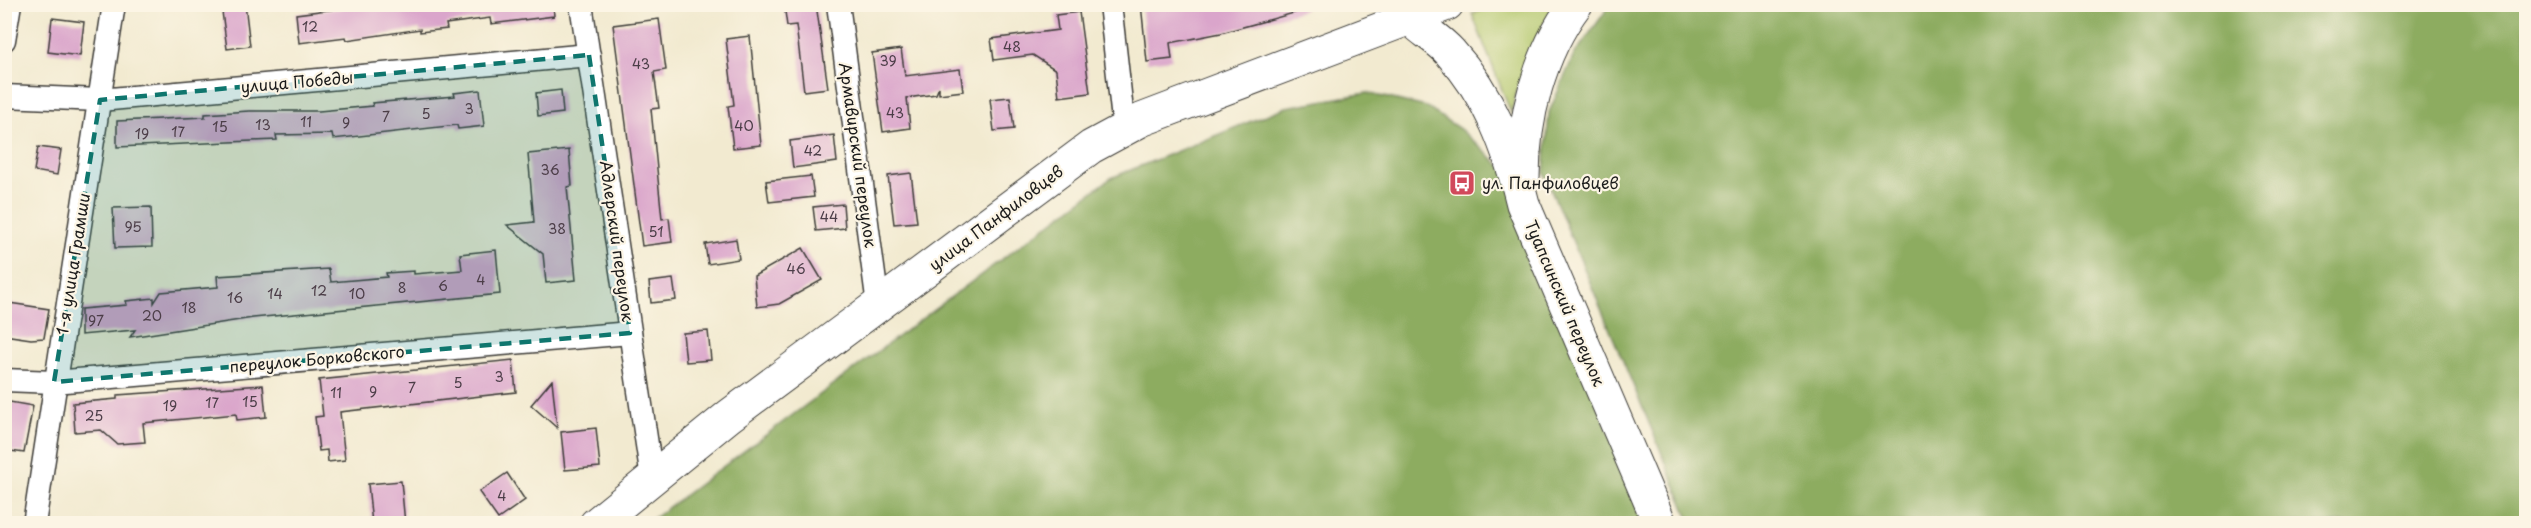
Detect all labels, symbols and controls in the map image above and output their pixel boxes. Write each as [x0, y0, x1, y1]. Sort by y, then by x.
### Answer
house number: 12 [302, 16, 318, 37]
house number: 48 [1003, 36, 1021, 57]
house number: 39 [879, 50, 897, 71]
house number: 43 [632, 53, 650, 74]
street label: Армавирский переулок [834, 61, 884, 249]
street label: улица Победы [240, 64, 354, 98]
house number: 3 [464, 98, 474, 119]
house number: 43 [886, 102, 904, 123]
house number: 5 [421, 103, 431, 124]
house number: 7 [382, 106, 390, 127]
house number: 11 [300, 111, 312, 132]
house number: 9 [342, 112, 350, 133]
house number: 13 [255, 114, 271, 135]
house number: 40 [734, 115, 754, 136]
house number: 15 [212, 116, 228, 137]
house number: 17 [171, 121, 185, 142]
house number: 19 [135, 123, 149, 144]
house number: 42 [804, 140, 822, 161]
house number: 36 [540, 159, 560, 180]
street label: Адлерский переулок [595, 159, 641, 323]
street label: улица Панфиловцев [923, 159, 1068, 276]
bus stop icon: ул. Панфиловцев [1447, 168, 1477, 198]
place label: ул. Панфиловцев [1482, 170, 1619, 194]
street label: 1-я улица Грамши [49, 191, 95, 337]
house number: 44 [820, 206, 838, 227]
house number: 95 [124, 216, 142, 237]
street label: Туапсинский переулок [1520, 216, 1612, 390]
house number: 38 [548, 218, 566, 239]
house number: 51 [649, 221, 663, 242]
house number: 46 [786, 258, 806, 279]
house number: 4 [476, 269, 486, 290]
house number: 6 [438, 275, 448, 296]
house number: 8 [398, 277, 406, 298]
house number: 12 [311, 280, 327, 301]
house number: 14 [267, 283, 283, 304]
house number: 10 [349, 283, 365, 304]
house number: 16 [227, 287, 243, 308]
house number: 18 [181, 297, 197, 318]
house number: 20 [142, 305, 162, 326]
house number: 97 [88, 310, 104, 331]
street label: переулок Борковского [228, 338, 405, 378]
house number: 3 [494, 366, 504, 387]
house number: 5 [453, 372, 463, 393]
house number: 7 [408, 377, 416, 398]
house number: 9 [369, 381, 377, 402]
house number: 11 [330, 382, 342, 403]
house number: 15 [242, 391, 258, 412]
house number: 17 [205, 392, 219, 413]
house number: 19 [163, 395, 177, 416]
house number: 25 [85, 405, 103, 426]
house number: 4 [497, 485, 507, 506]

